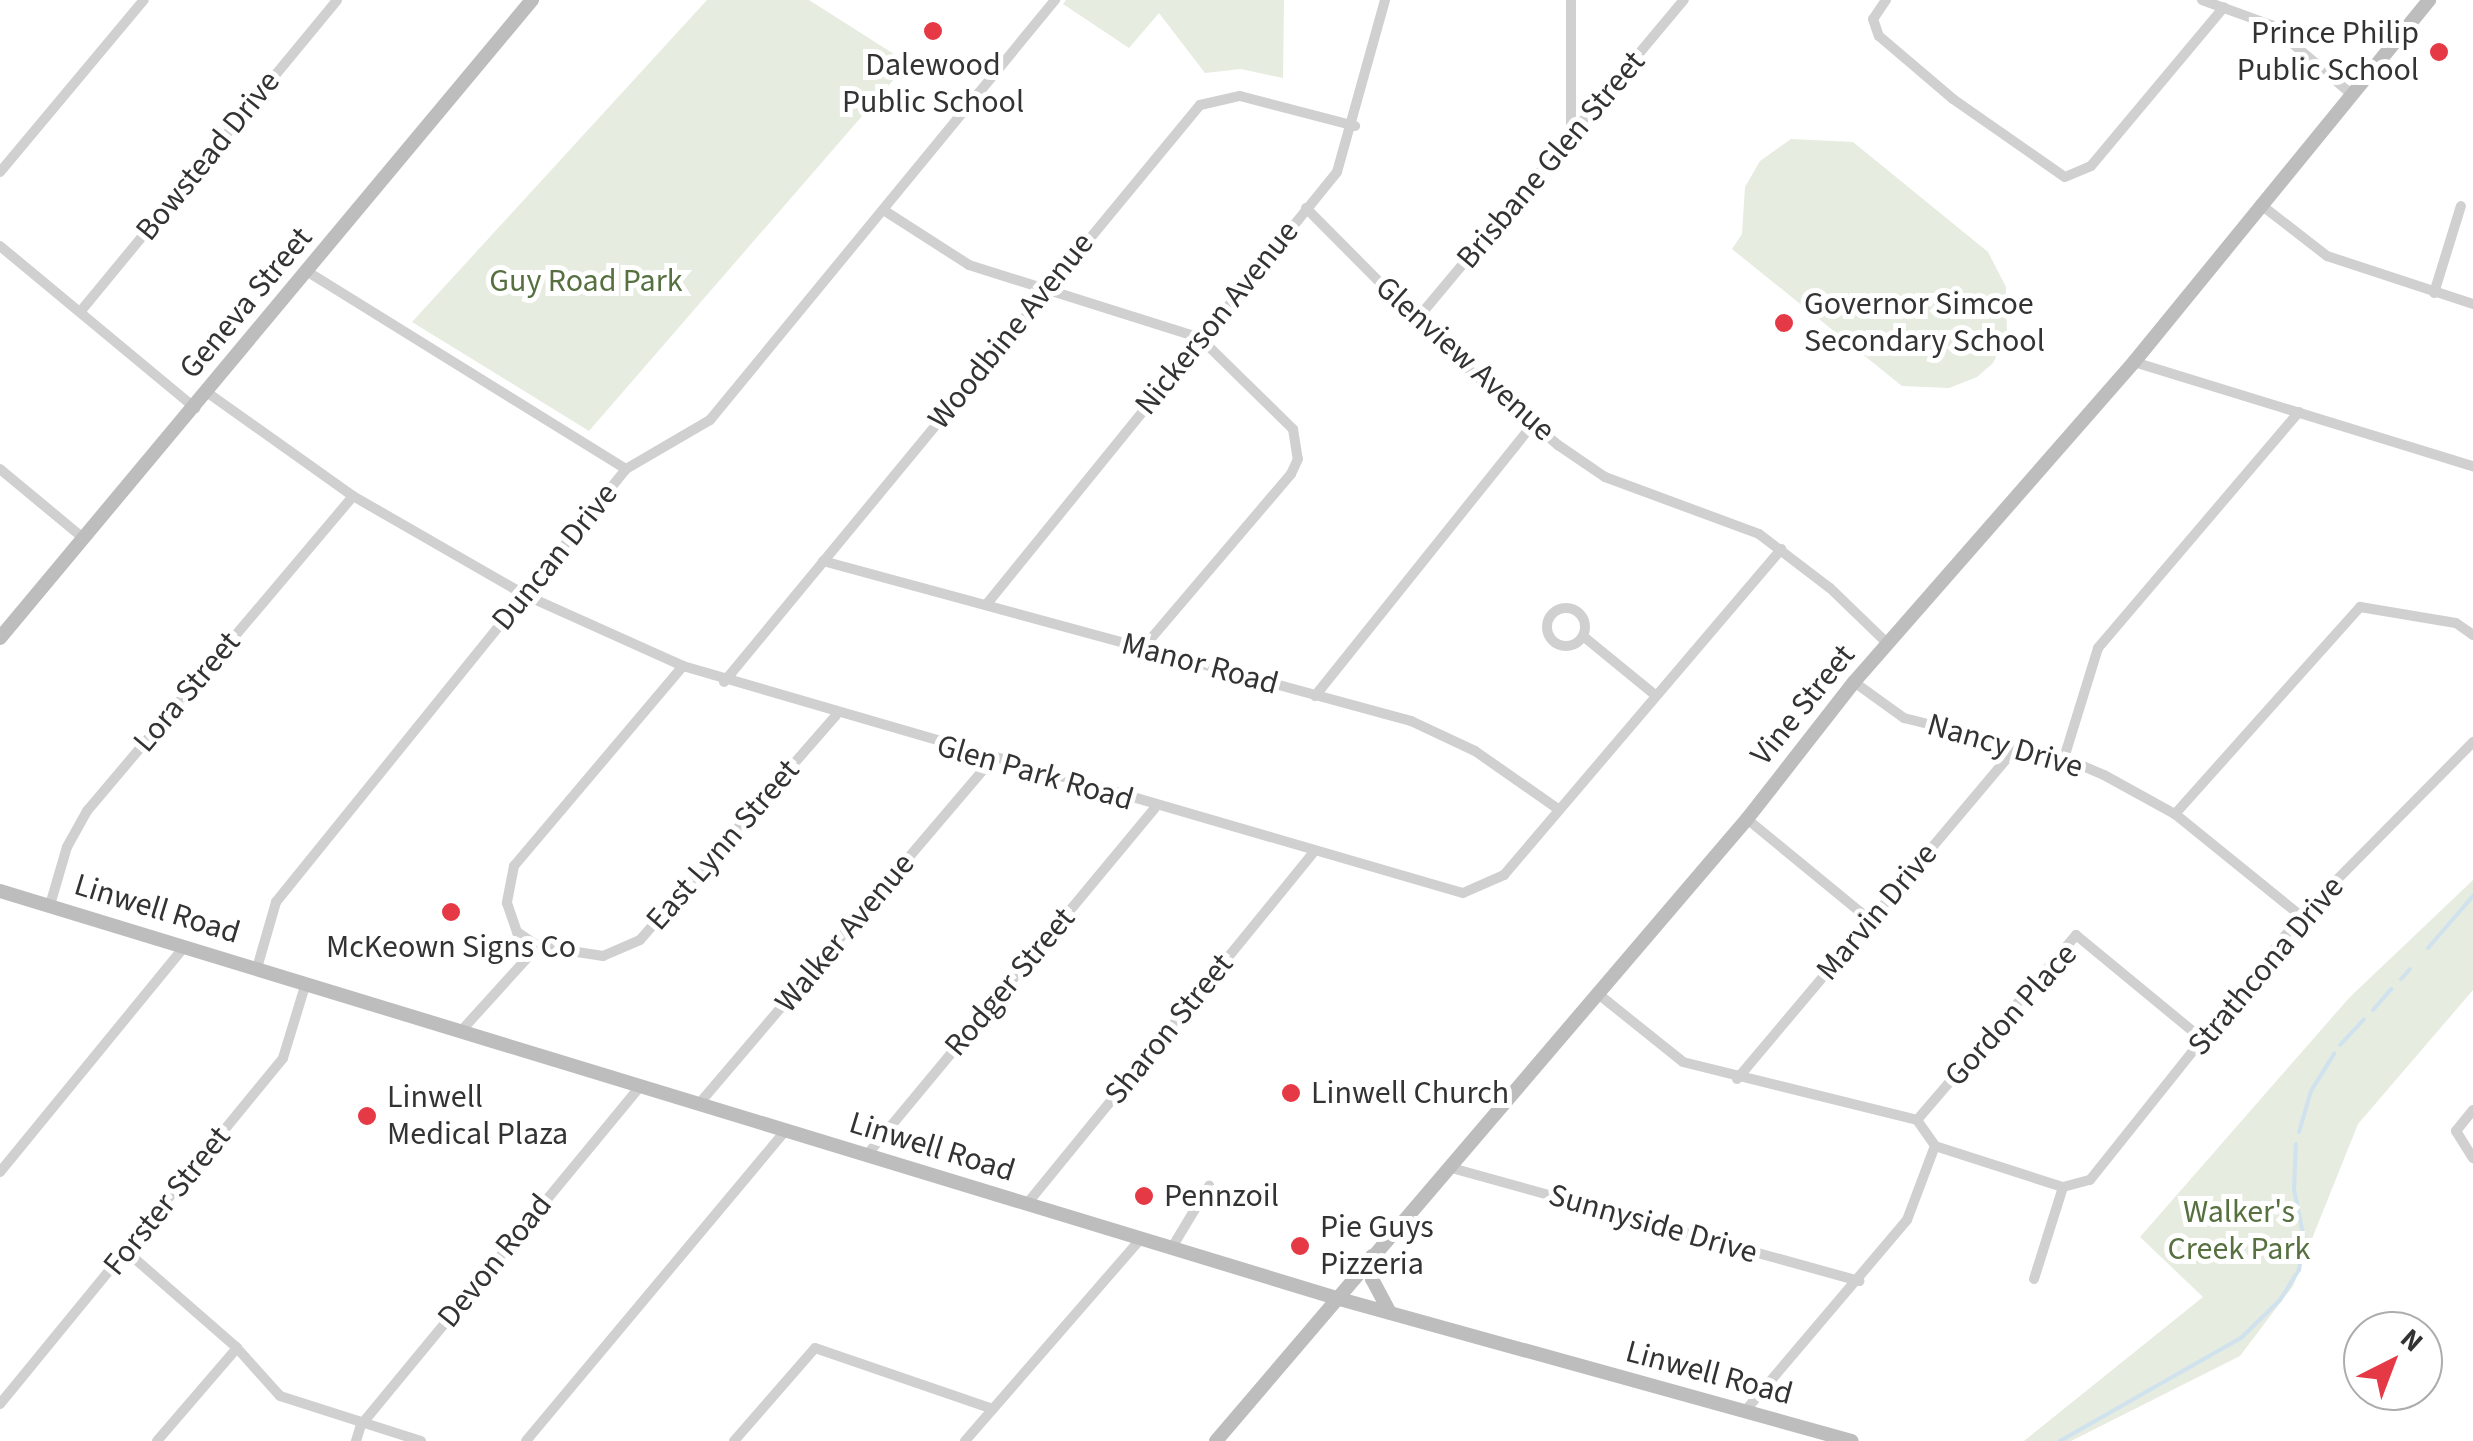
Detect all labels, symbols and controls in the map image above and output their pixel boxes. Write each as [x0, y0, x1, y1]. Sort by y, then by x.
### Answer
place label: Prince Philip Public School [2237, 15, 2419, 90]
marker: Dalewood Public School [922, 20, 944, 42]
marker: Prince Philip Public School [2428, 41, 2450, 63]
street label: Brisbane Glen Street [1449, 43, 1653, 277]
place label: Dalewood Public School [842, 47, 1024, 122]
street label: Bowstead Drive [128, 63, 288, 249]
street label: Nickerson Avenue [1127, 213, 1307, 423]
street label: Geneva Street [171, 219, 321, 387]
street label: Woodbine Avenue [920, 225, 1102, 437]
park label: Guy Road Park [489, 262, 683, 300]
street label: Glenview Avenue [1367, 268, 1563, 450]
place label: Governor Simcoe Secondary School [1804, 286, 2045, 361]
marker: Governor Simcoe Secondary School [1773, 312, 1795, 334]
street label: Duncan Drive [484, 476, 626, 638]
street label: Lora Street [126, 624, 248, 760]
street label: Manor Road [1118, 625, 1282, 703]
street label: Vine Street [1743, 637, 1863, 773]
street label: Nancy Drive [1923, 706, 2087, 786]
street label: Glen Park Road [932, 727, 1138, 819]
street label: East Lynn Street [638, 752, 808, 938]
street label: Marvin Drive [1808, 836, 1946, 988]
street label: Walker Avenue [767, 846, 923, 1020]
street label: Linwell Road [70, 866, 244, 952]
street label: Strathcona Drive [2180, 869, 2352, 1063]
street label: Rodger Street [937, 900, 1083, 1064]
marker: McKeown Signs Co [440, 901, 462, 923]
place label: McKeown Signs Co [326, 928, 576, 966]
street label: Gordon Place [1937, 936, 2085, 1094]
street label: Sharon Street [1097, 946, 1241, 1112]
place label: Linwell Church [1311, 1074, 1509, 1112]
place label: Linwell Medical Plaza [387, 1079, 568, 1154]
marker: Linwell Church [1280, 1082, 1302, 1104]
street label: Linwell Road [845, 1104, 1019, 1190]
marker: Linwell Medical Plaza [356, 1105, 378, 1127]
street label: Forster Street [95, 1119, 239, 1283]
street label: Sunnyside Drive [1544, 1176, 1762, 1272]
place label: Pennzoil [1164, 1177, 1279, 1215]
marker: Pennzoil [1133, 1185, 1155, 1207]
street label: Devon Road [430, 1187, 560, 1335]
park label: Walker's Creek Park [2168, 1194, 2310, 1269]
place label: Pie Guys Pizzeria [1320, 1209, 1434, 1284]
marker: Pie Guys Pizzeria [1289, 1235, 1311, 1257]
north arrow [2343, 1311, 2443, 1411]
text: N [2391, 1319, 2432, 1361]
street label: Linwell Road [1621, 1332, 1797, 1414]

